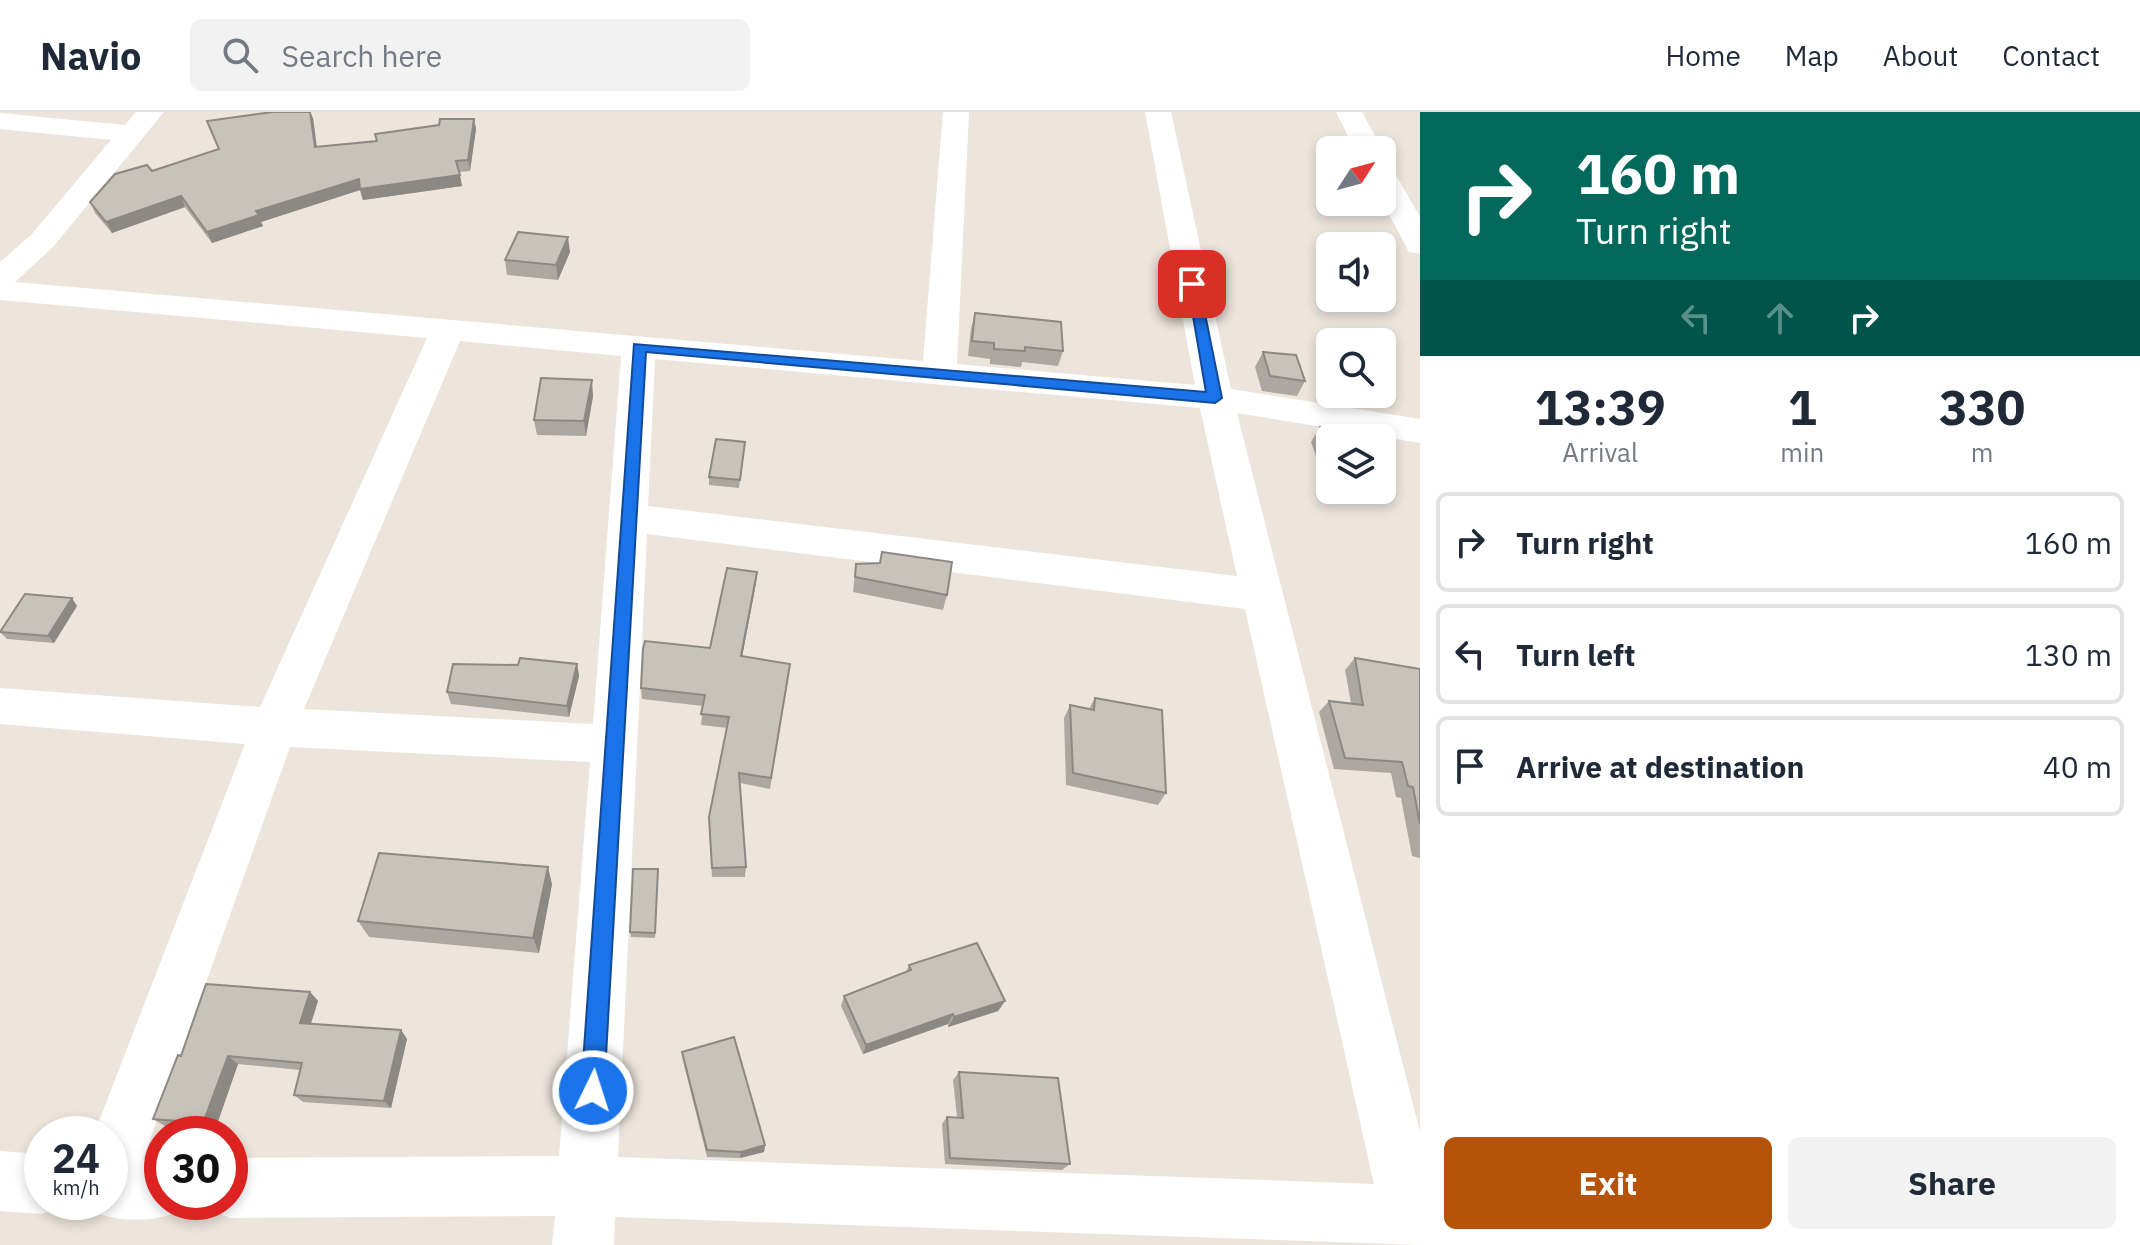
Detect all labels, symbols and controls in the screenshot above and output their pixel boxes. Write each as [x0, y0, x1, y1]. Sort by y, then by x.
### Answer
search box [190, 19, 750, 91]
text: Navio [40, 31, 142, 80]
icon: search [218, 33, 262, 77]
text: Search here [282, 36, 442, 75]
text: Home [1665, 37, 1741, 74]
text: Map [1785, 37, 1839, 74]
text: About [1883, 37, 1958, 74]
text: Contact [2002, 37, 2100, 74]
north arrow [1316, 136, 1396, 216]
map controls [1316, 136, 1396, 504]
text: 160 m [1576, 137, 1740, 209]
icon: right [1444, 144, 1548, 248]
text: Turn right [1576, 207, 1732, 254]
button: sound [1316, 232, 1396, 312]
pin [1158, 250, 1226, 318]
icon: arrive [1170, 262, 1214, 306]
icon: left [1674, 296, 1718, 340]
icon: ahead [1758, 296, 1802, 340]
icon: right [1842, 296, 1886, 340]
button: search [1316, 328, 1396, 408]
text: 13:39 [1535, 376, 1666, 438]
text: 1 [1788, 376, 1817, 438]
text: 330 [1939, 376, 2025, 438]
button: layers [1316, 424, 1396, 504]
text: Arrival [1562, 435, 1638, 469]
text: min [1780, 435, 1824, 469]
text: m [1971, 435, 1993, 469]
icon: right [1448, 520, 1492, 564]
text: Turn right [1516, 523, 1654, 562]
text: 160 m [2025, 523, 2112, 562]
icon: left [1448, 632, 1492, 676]
text: Turn left [1516, 635, 1635, 674]
text: 130 m [2025, 635, 2112, 674]
icon: arrive [1448, 744, 1492, 788]
text: Arrive at destination [1516, 747, 1804, 786]
text: 40 m [2043, 747, 2112, 786]
position arrow [551, 1049, 635, 1133]
speed limit sign: 30 [144, 1116, 248, 1220]
text: 24 [52, 1132, 100, 1184]
button: Exit [1444, 1137, 1772, 1229]
button: Share [1788, 1137, 2116, 1229]
text: km/h [52, 1174, 100, 1201]

